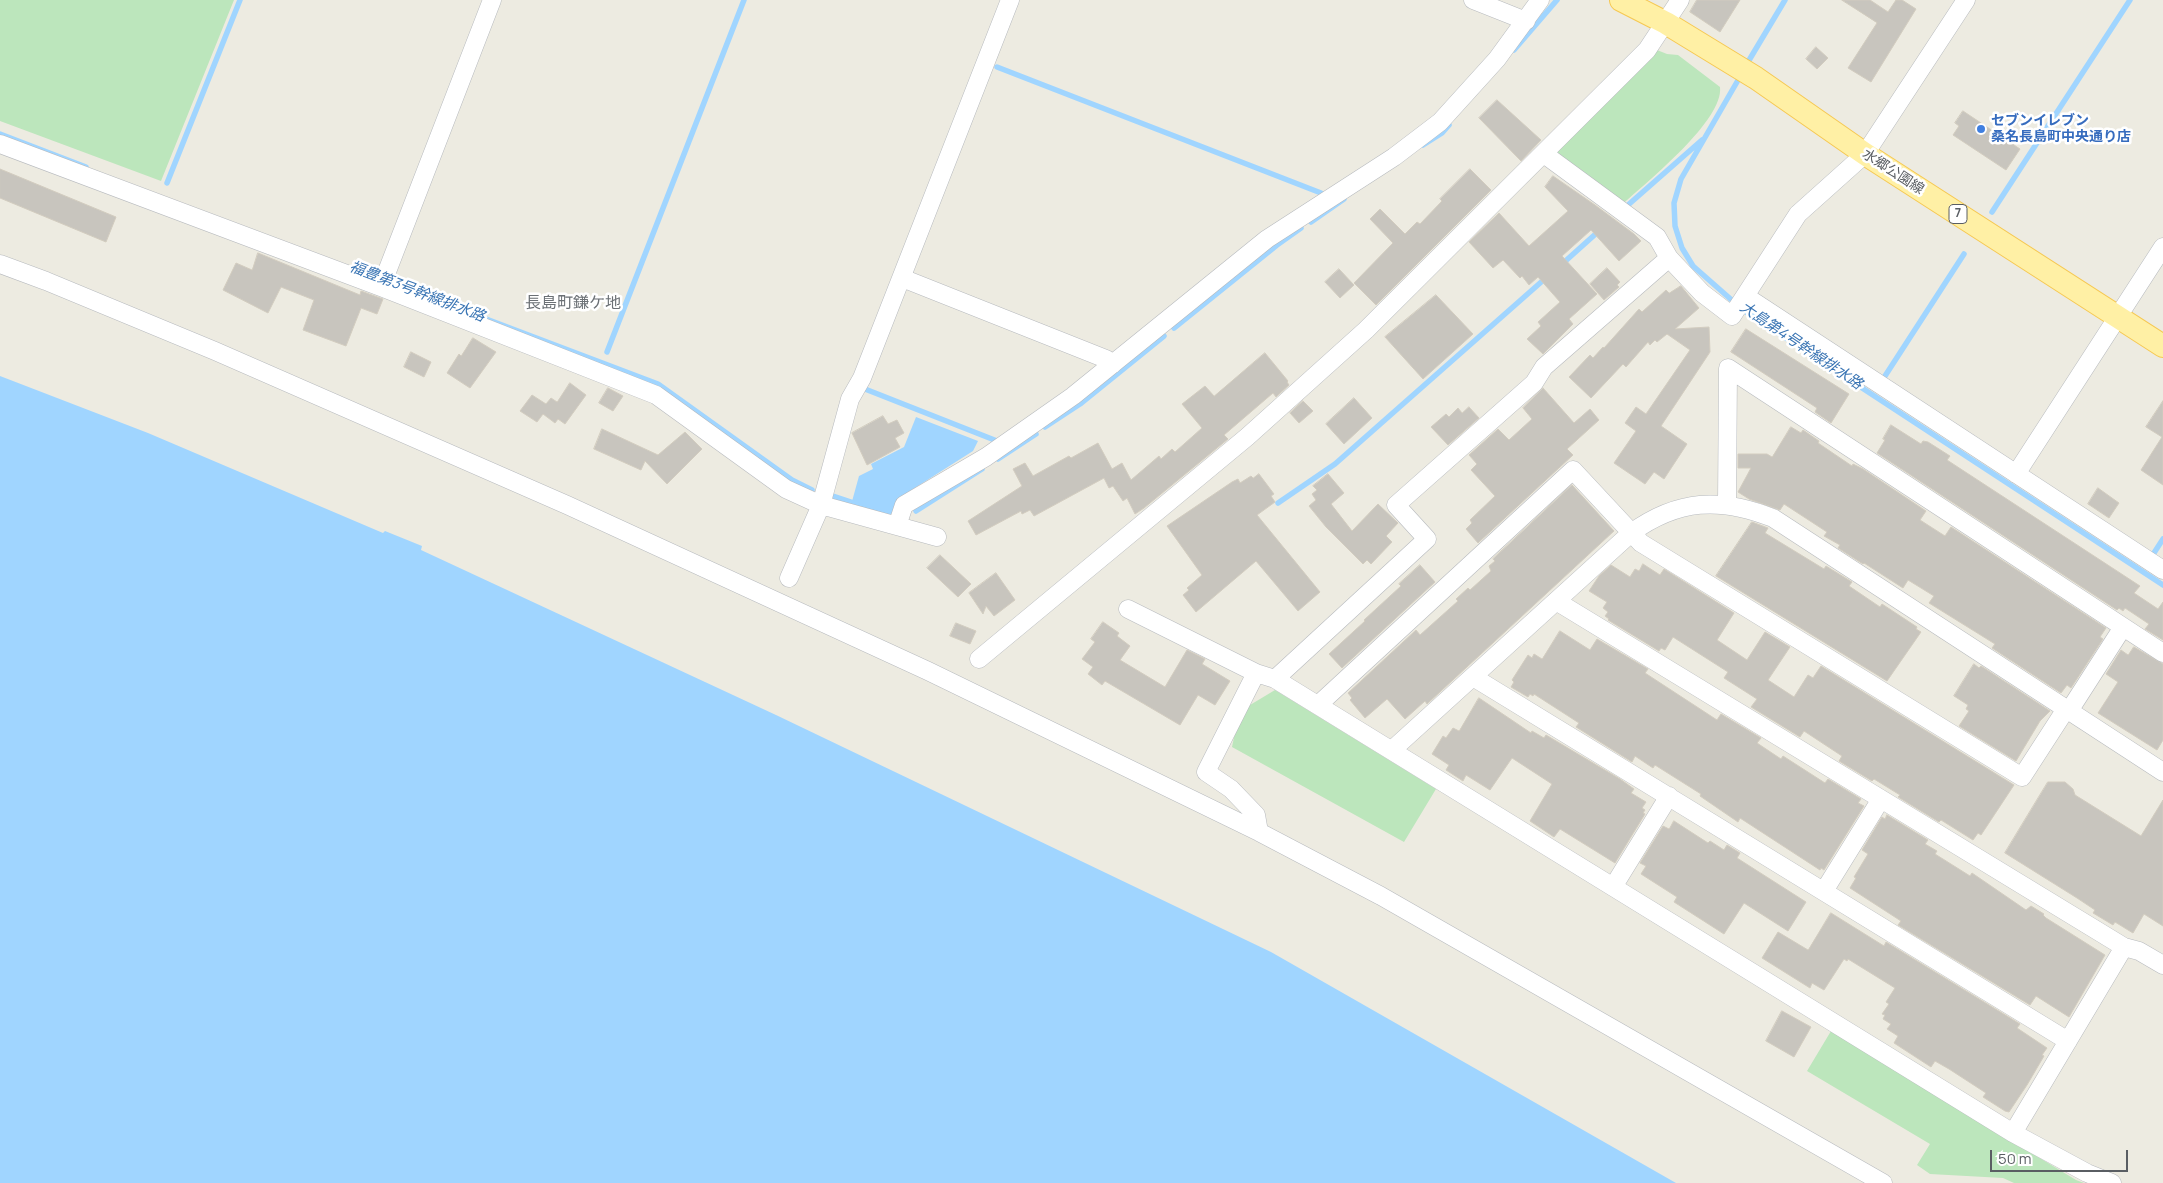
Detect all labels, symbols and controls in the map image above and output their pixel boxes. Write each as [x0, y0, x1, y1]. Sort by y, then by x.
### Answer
place label: セブンイレブン 桑名長島町中央通り店 [1991, 113, 2131, 146]
marker: セブンイレブン 桑名長島町中央通り店 [1975, 123, 1987, 135]
street label: 水郷公園線 [1859, 146, 1927, 198]
road number: 7 [1949, 204, 1967, 223]
water label: 福豊第3号幹線排水路 [347, 258, 487, 326]
district label: 長島町鎌ケ地 [525, 294, 621, 314]
water label: 大島第4号幹線排水路 [1736, 298, 1866, 394]
scale bar [1993, 1140, 2130, 1172]
text: 50 m [1998, 1148, 2032, 1169]

